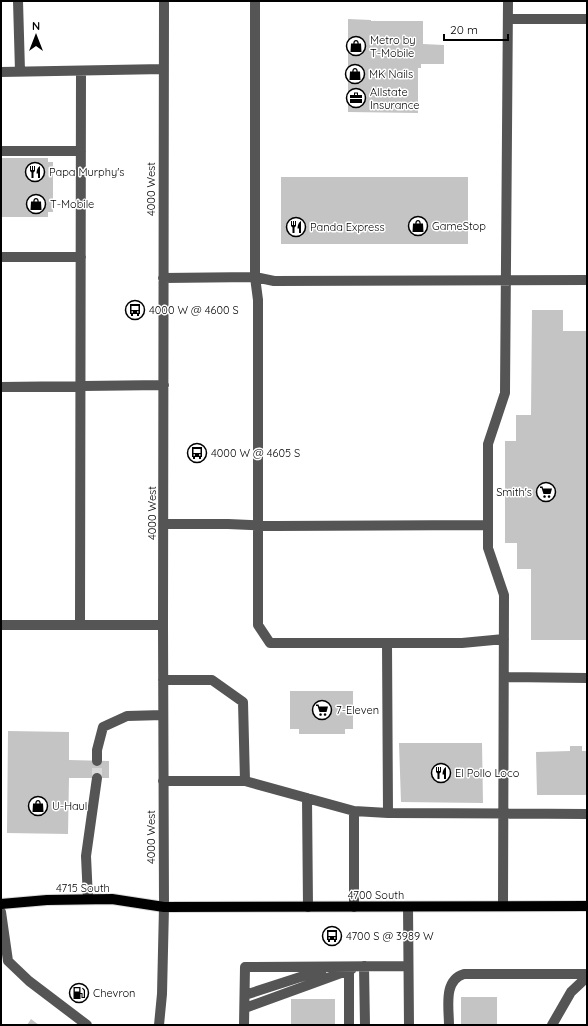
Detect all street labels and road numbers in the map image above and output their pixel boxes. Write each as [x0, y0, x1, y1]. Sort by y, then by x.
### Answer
street label: 4000 West [144, 162, 158, 216]
street label: 4000 West [145, 486, 159, 540]
street label: 4000 West [144, 810, 158, 864]
street label: 4715 South [56, 881, 110, 895]
street label: 4700 South [348, 888, 404, 902]

